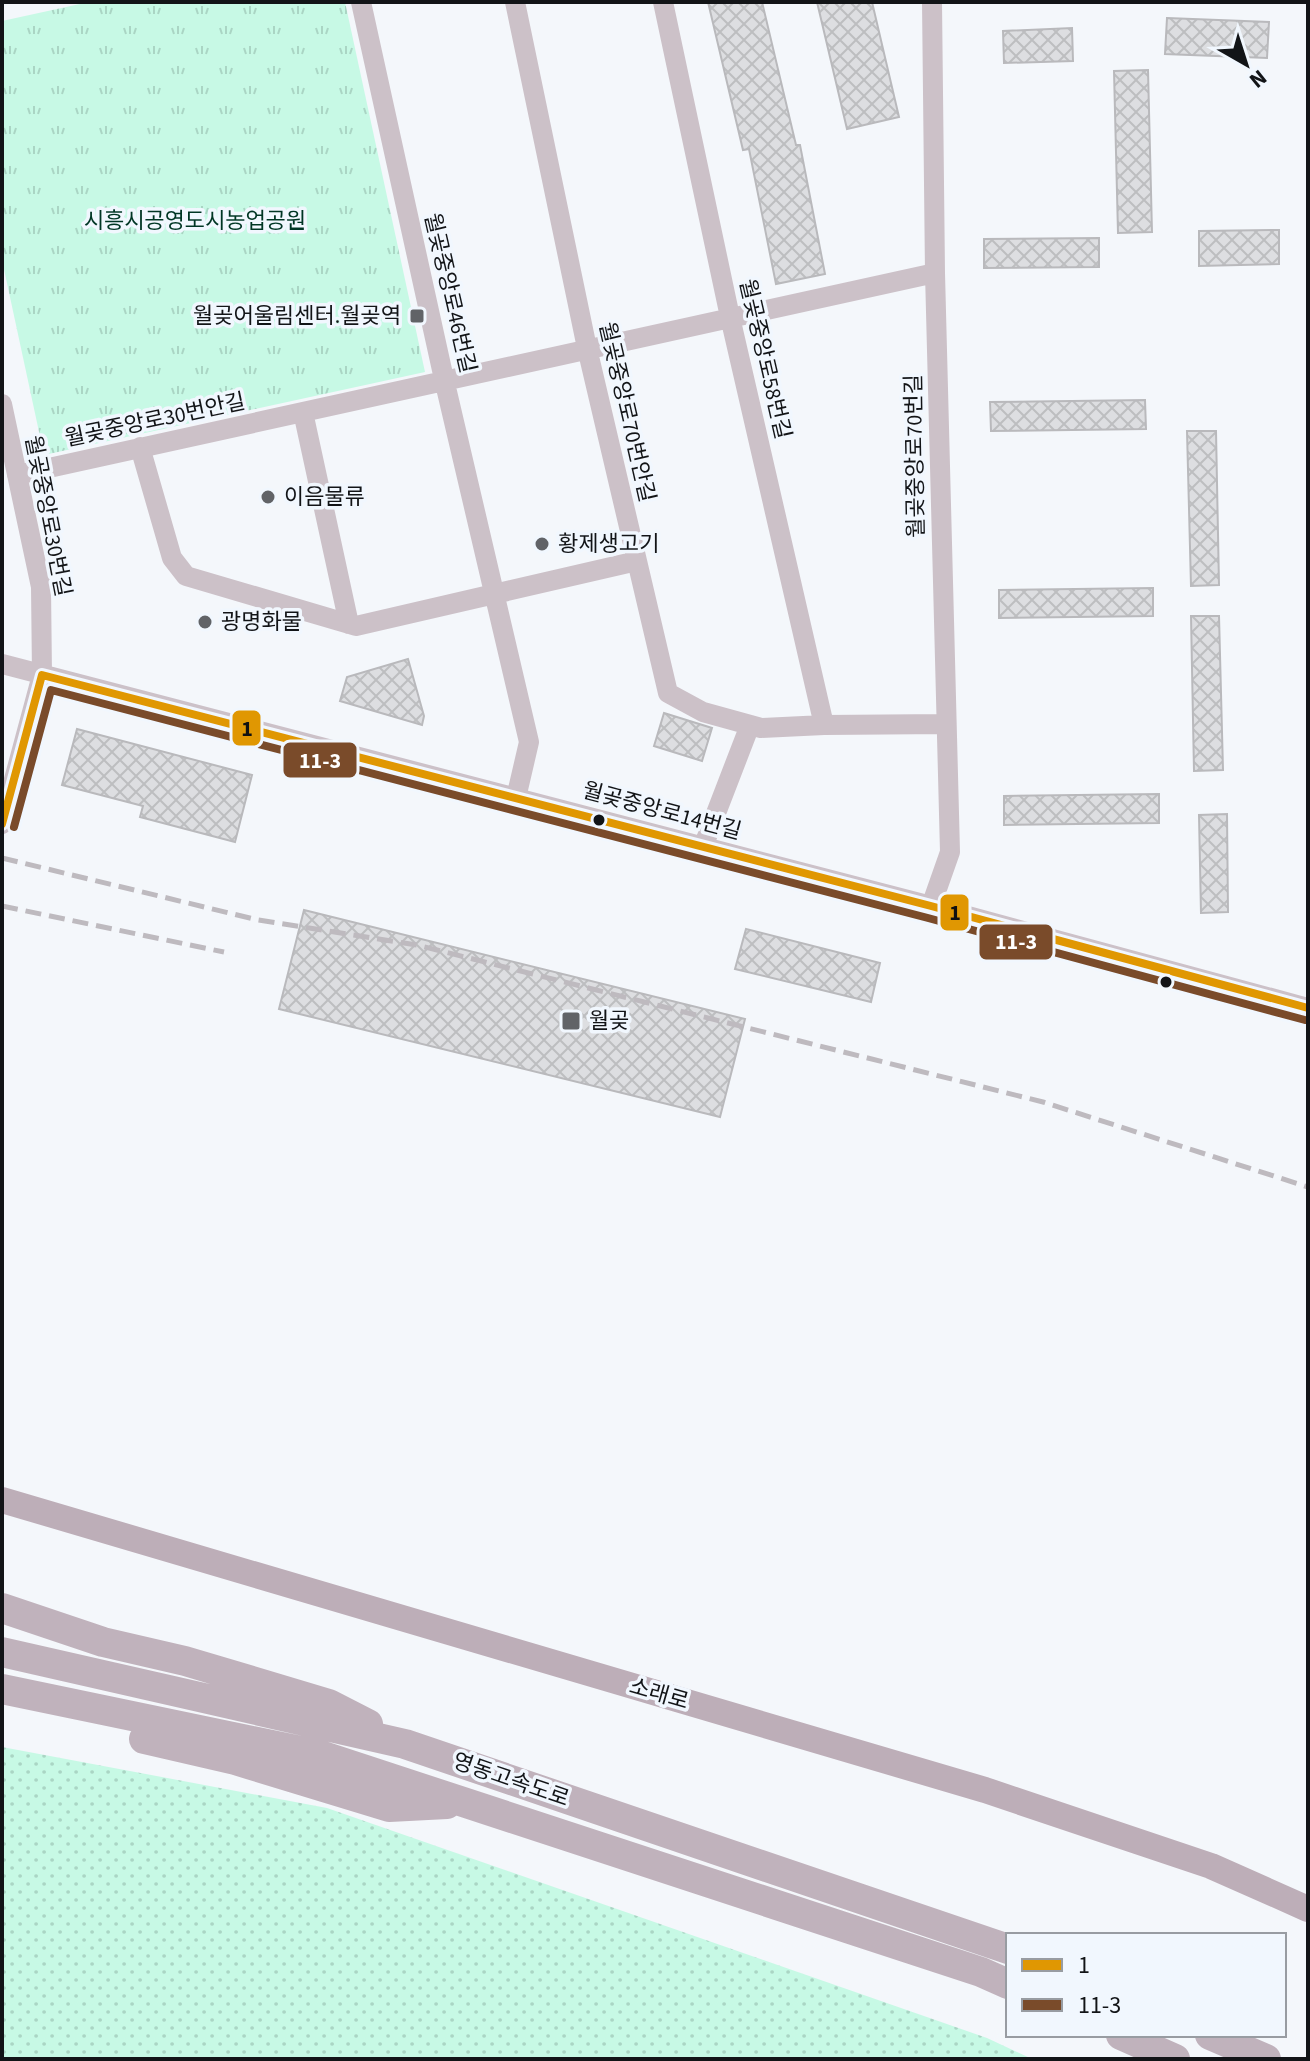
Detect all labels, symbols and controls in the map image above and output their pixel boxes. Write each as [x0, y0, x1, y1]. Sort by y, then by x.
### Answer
north arrow [1206, 24, 1286, 104]
text: N [1242, 62, 1274, 96]
park label: 시흥시공영도시농업공원 [84, 205, 306, 237]
street label: 월곶중앙로46번길 [416, 210, 484, 376]
street label: 월곶중앙로58번길 [731, 276, 799, 442]
place label: 월곶어울림센터.월곶역 [193, 300, 401, 332]
marker: 월곶어울림센터.월곶역 [408, 307, 426, 325]
street label: 월곶중앙로70번안길 [591, 319, 663, 505]
street label: 월곶중앙로70번길 [898, 374, 932, 538]
street label: 월곶중앙로30번안길 [62, 385, 248, 455]
street label: 월곶중앙로30번길 [17, 433, 79, 599]
place label: 이음물류 [284, 481, 365, 513]
marker: 이음물류 [259, 488, 277, 506]
place label: 황제생고기 [558, 528, 659, 560]
marker: 황제생고기 [533, 535, 551, 553]
place label: 광명화물 [221, 606, 302, 638]
marker: 광명화물 [196, 613, 214, 631]
line badge: 1 [231, 709, 262, 747]
text: 1 [241, 713, 253, 745]
line badge: 11-3 [282, 741, 358, 779]
text: 11-3 [299, 745, 341, 777]
street label: 월곶중앙로14번길 [579, 774, 745, 848]
unlabelled marker [591, 812, 607, 828]
line badge: 1 [939, 893, 970, 932]
text: 1 [949, 897, 961, 929]
line badge: 11-3 [978, 923, 1054, 961]
text: 11-3 [995, 926, 1037, 958]
unlabelled marker [1158, 974, 1174, 990]
place label: 월곶 [589, 1005, 629, 1037]
marker: 월곶 [560, 1010, 582, 1032]
street label: 소래로 [625, 1670, 693, 1718]
street label: 영동고속도로 [448, 1745, 574, 1815]
legend [1006, 1933, 1286, 2037]
text: 1 [1078, 1948, 1090, 1983]
text: 11-3 [1078, 1988, 1121, 2023]

